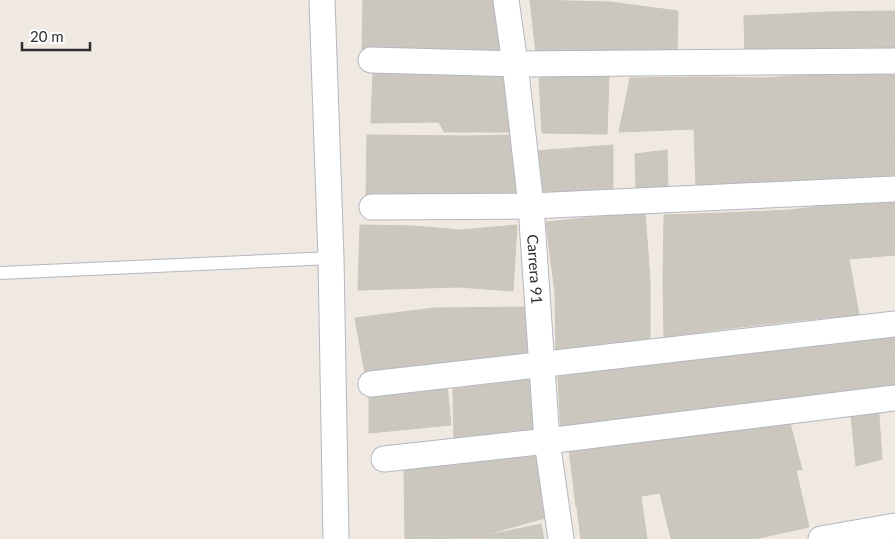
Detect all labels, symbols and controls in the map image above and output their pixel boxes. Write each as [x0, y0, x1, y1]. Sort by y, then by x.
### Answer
scale bar [22, 20, 90, 52]
text: 20 m [30, 27, 64, 45]
street label: Carrera 91 [524, 234, 547, 305]

